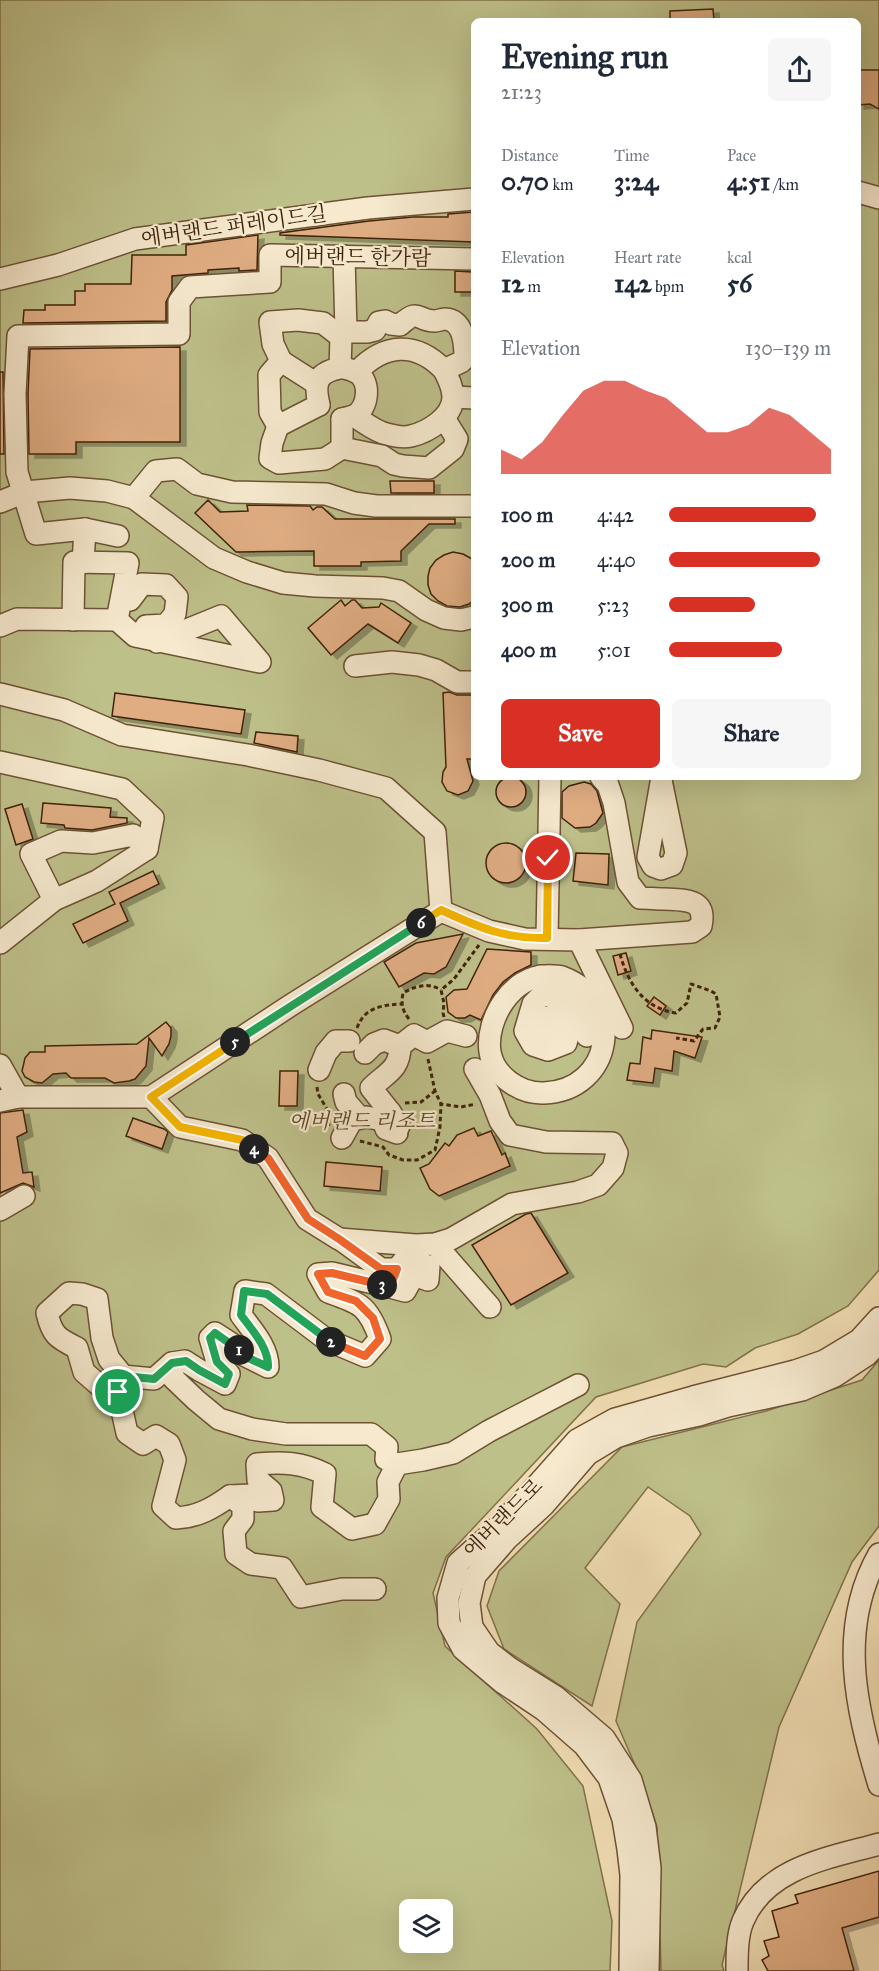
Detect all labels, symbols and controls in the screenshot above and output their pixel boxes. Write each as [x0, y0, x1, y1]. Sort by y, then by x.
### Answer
text: Evening run [501, 37, 668, 77]
button: share [768, 38, 831, 101]
text: 21:23 [501, 80, 542, 104]
text: Distance [501, 146, 558, 165]
text: Time [614, 146, 649, 165]
text: Pace [727, 146, 756, 165]
text: 0.70 [501, 165, 549, 197]
text: 3:24 [614, 165, 658, 197]
text: 4:51 [727, 165, 770, 197]
text: km [549, 175, 573, 194]
text: /km [770, 175, 799, 194]
street label: 에버랜드 퍼레이드길 [140, 200, 328, 252]
street label: 에버랜드 한가람 [285, 243, 432, 271]
text: Elevation [501, 248, 565, 267]
text: Heart rate [614, 248, 681, 267]
text: kcal [727, 248, 752, 267]
text: 12 [501, 267, 524, 299]
text: 142 [614, 267, 652, 299]
text: 56 [727, 267, 752, 299]
text: m [524, 277, 541, 296]
text: bpm [652, 277, 684, 296]
text: Elevation [501, 336, 580, 360]
text: 130–139 m [745, 336, 831, 360]
text: 100 m [501, 503, 553, 527]
text: 4:42 [597, 503, 634, 527]
text: 200 m [501, 548, 555, 572]
text: 4:40 [597, 548, 636, 572]
text: 300 m [501, 593, 553, 617]
text: 5:23 [597, 593, 629, 617]
text: 400 m [501, 638, 557, 662]
text: 5:01 [597, 638, 631, 662]
button: Save [501, 699, 660, 768]
button: Share [672, 699, 831, 768]
pin [522, 832, 573, 883]
icon: check [531, 841, 564, 874]
pin: 6 [406, 908, 436, 938]
text: 6 [417, 913, 425, 932]
pin: 5 [220, 1027, 250, 1057]
text: 5 [231, 1032, 239, 1051]
park label: 에버랜드 리조트 [289, 1108, 436, 1134]
pin: 4 [239, 1134, 269, 1164]
text: 4 [250, 1139, 258, 1158]
pin: 3 [367, 1270, 397, 1300]
text: 3 [379, 1275, 385, 1294]
pin: 2 [316, 1327, 346, 1357]
text: 2 [327, 1332, 335, 1351]
pin: 1 [224, 1335, 254, 1365]
text: 1 [236, 1340, 242, 1359]
pin [92, 1366, 143, 1417]
icon: arrive [101, 1375, 134, 1408]
street label: 에버랜드로 [458, 1473, 548, 1563]
map controls [399, 1899, 453, 1953]
button: layers [399, 1899, 453, 1953]

